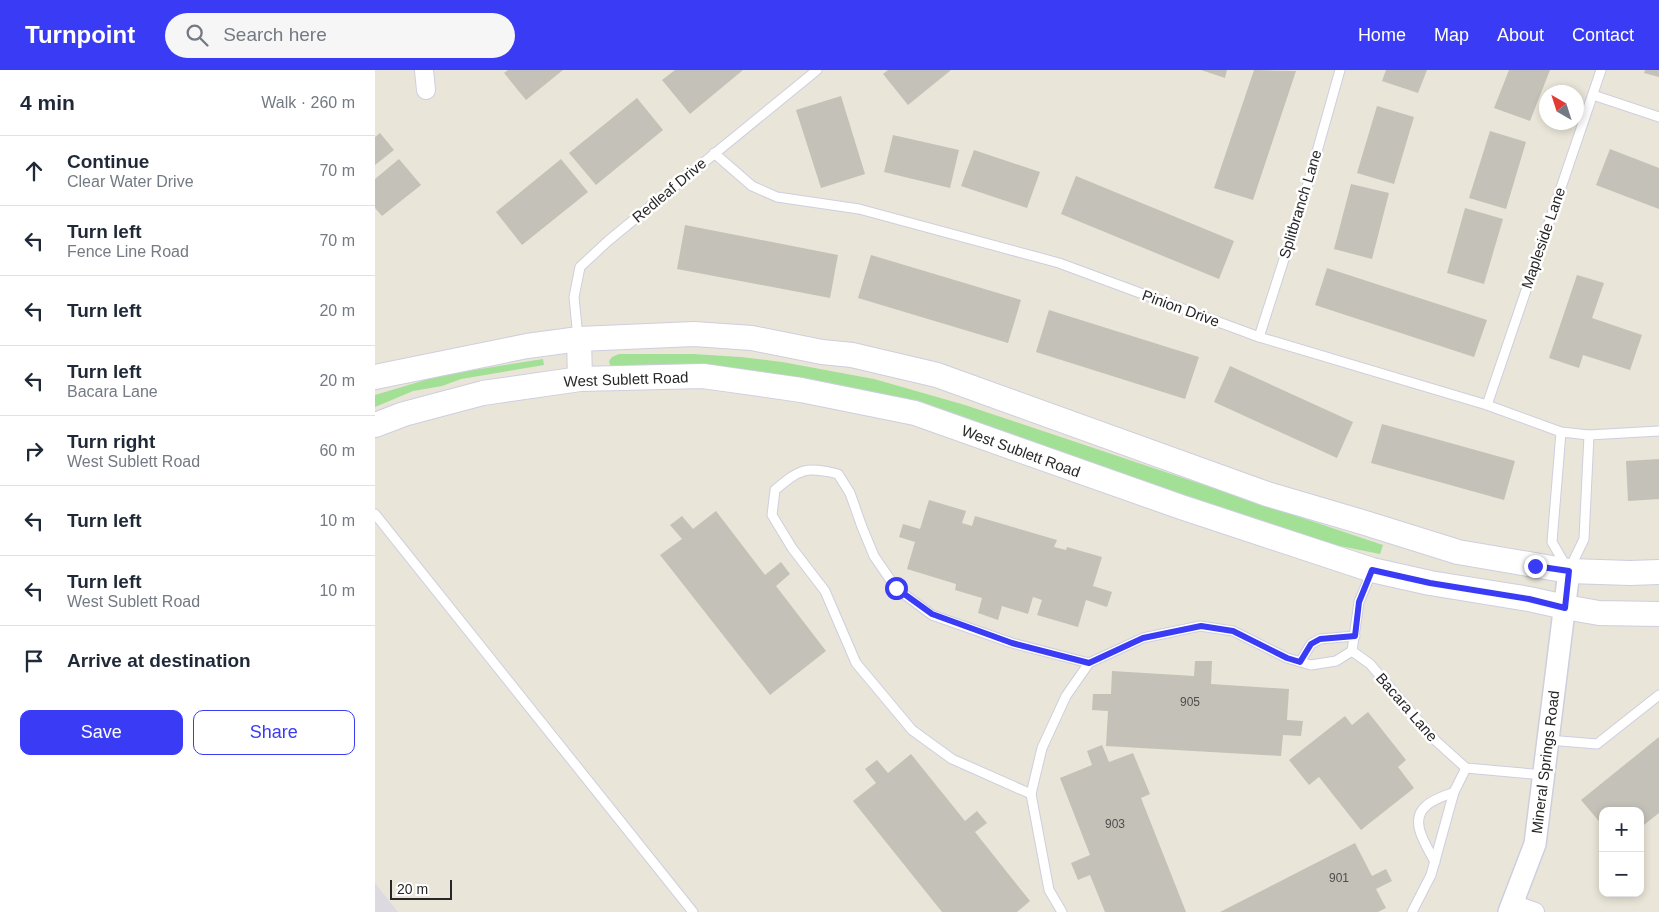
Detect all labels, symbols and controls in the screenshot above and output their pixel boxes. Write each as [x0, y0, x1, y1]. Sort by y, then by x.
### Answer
search box [165, 13, 515, 58]
text: Turnpoint [25, 21, 135, 48]
icon: search [183, 21, 211, 49]
text: Search here [223, 24, 327, 45]
text: Home [1358, 25, 1406, 45]
text: Map [1434, 25, 1469, 45]
text: About [1497, 25, 1544, 45]
text: Contact [1572, 25, 1634, 45]
north arrow [1539, 85, 1584, 130]
text: 4 min [20, 91, 75, 114]
text: Walk · 260 m [261, 94, 355, 111]
street label: Splitbranch Lane [1275, 148, 1325, 260]
text: Continue [67, 151, 149, 172]
street label: Redleaf Drive [629, 154, 709, 226]
icon: ahead [20, 157, 48, 185]
text: 70 m [319, 162, 355, 179]
text: Clear Water Drive [67, 173, 194, 190]
street label: Mapleside Lane [1518, 185, 1568, 291]
text: Turn left [67, 221, 142, 242]
icon: left [20, 227, 48, 255]
text: 70 m [319, 232, 355, 249]
text: Fence Line Road [67, 243, 189, 260]
street label: Pinion Drive [1140, 286, 1222, 330]
icon: left [20, 297, 48, 325]
text: Turn left [67, 300, 142, 321]
text: 20 m [319, 302, 355, 319]
text: Turn left [67, 361, 142, 382]
icon: left [20, 367, 48, 395]
street label: West Sublett Road [563, 368, 689, 390]
text: 20 m [319, 372, 355, 389]
text: Bacara Lane [67, 383, 158, 400]
street label: West Sublett Road [959, 422, 1083, 480]
text: Turn right [67, 431, 155, 452]
icon: right [20, 437, 48, 465]
text: 60 m [319, 442, 355, 459]
text: West Sublett Road [67, 453, 200, 470]
icon: left [20, 507, 48, 535]
text: Turn left [67, 510, 142, 531]
text: 10 m [319, 512, 355, 529]
route end [1524, 555, 1547, 578]
text: Turn left [67, 571, 142, 592]
icon: left [20, 577, 48, 605]
route start [885, 577, 908, 600]
text: 10 m [319, 582, 355, 599]
text: West Sublett Road [67, 593, 200, 610]
icon: arrive [20, 647, 48, 675]
text: Arrive at destination [67, 650, 251, 671]
street label: Bacara Lane [1373, 669, 1441, 745]
street label: Mineral Springs Road [1528, 689, 1562, 835]
house number: 905 [1180, 695, 1200, 709]
button: Save [20, 710, 183, 755]
button: Share [193, 710, 355, 755]
map controls [1599, 807, 1644, 897]
button: + [1599, 807, 1644, 852]
house number: 903 [1105, 817, 1125, 831]
button: − [1599, 852, 1644, 897]
house number: 901 [1329, 871, 1349, 885]
scale bar [390, 877, 453, 900]
text: 20 m [397, 881, 428, 897]

